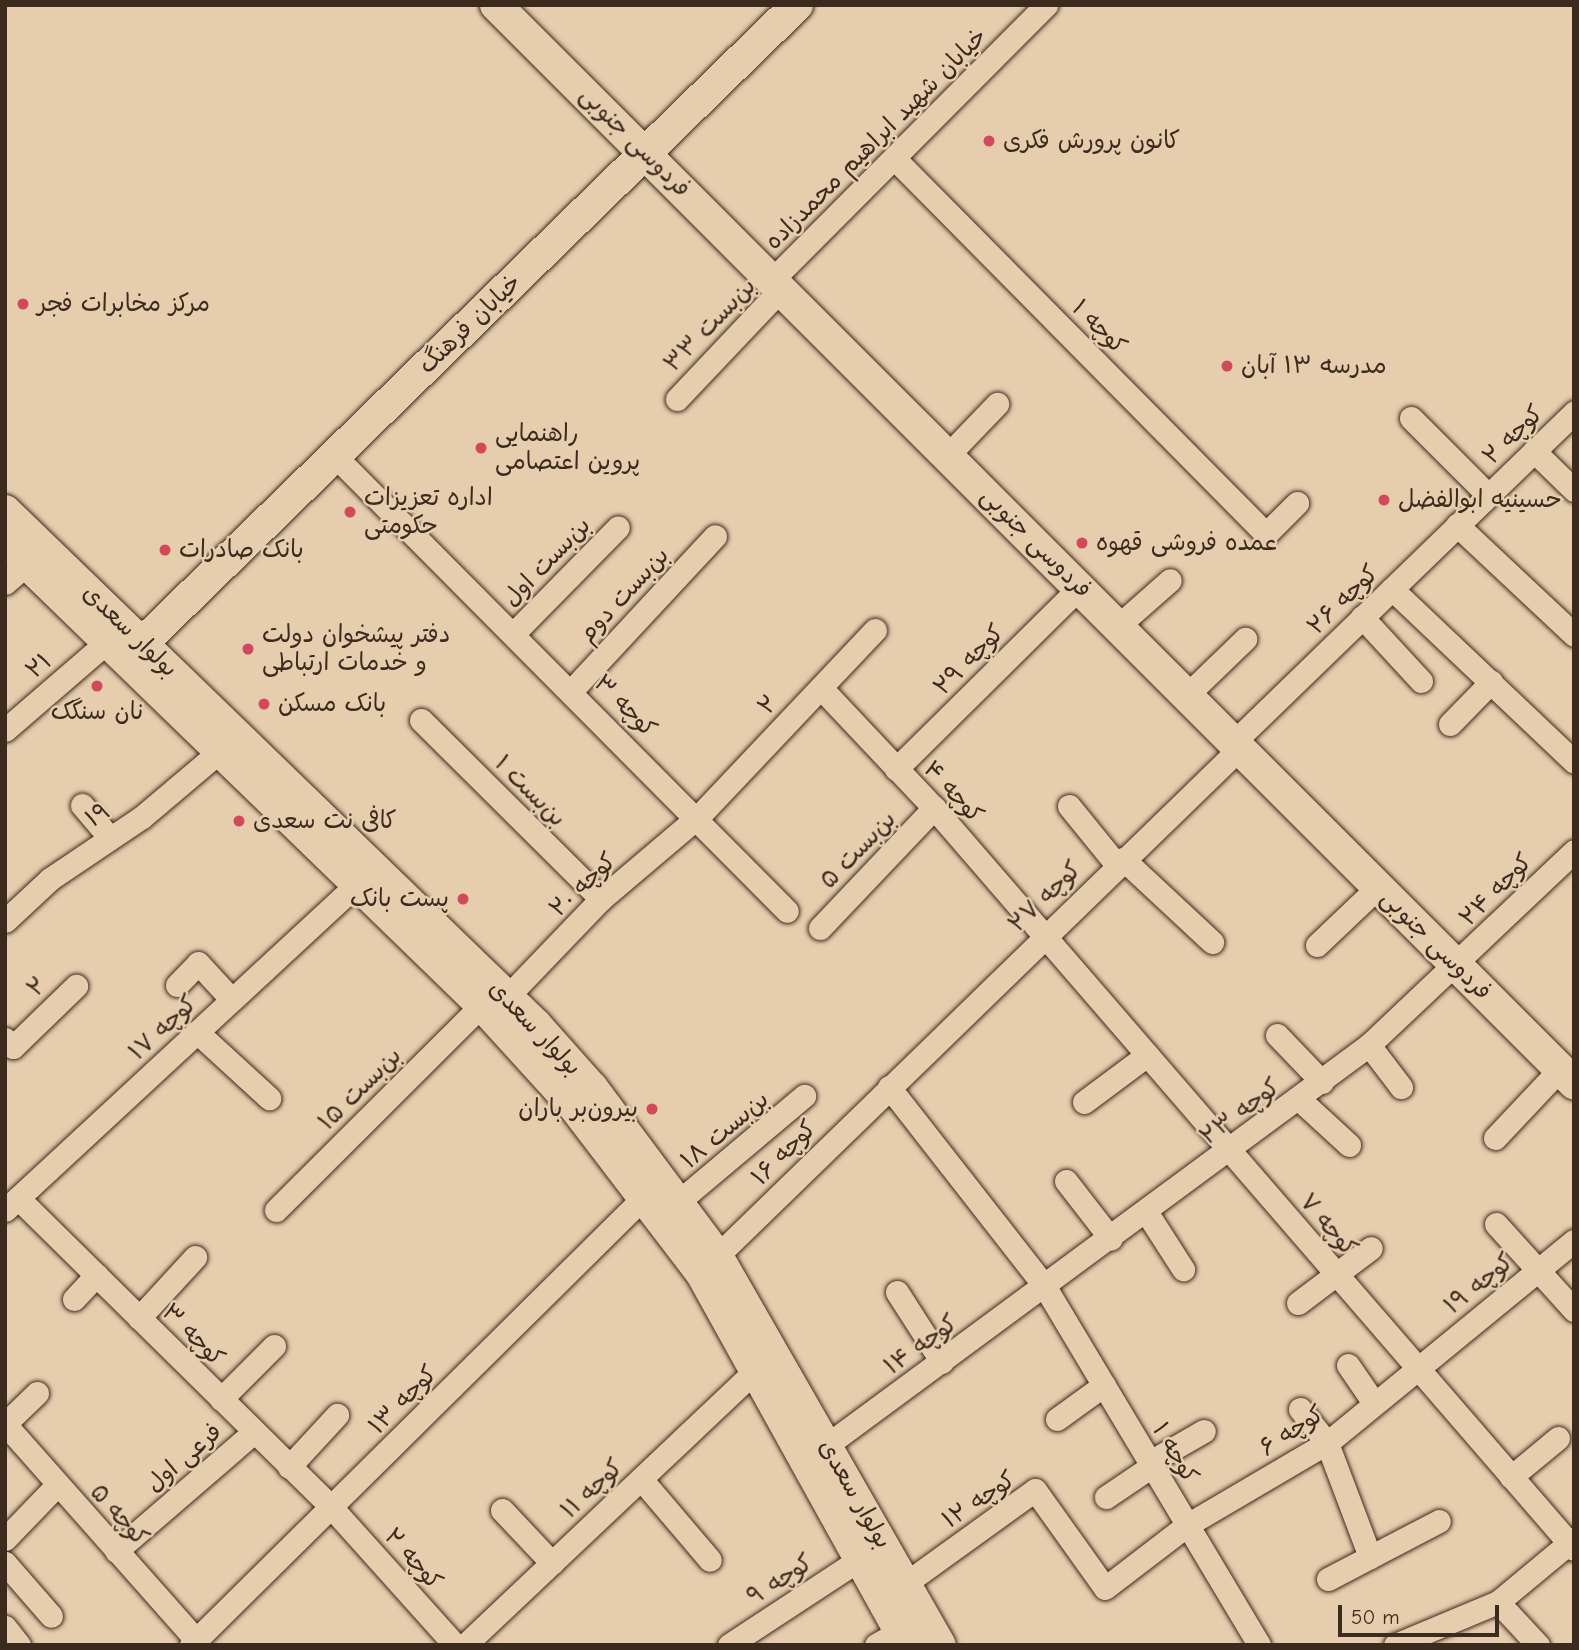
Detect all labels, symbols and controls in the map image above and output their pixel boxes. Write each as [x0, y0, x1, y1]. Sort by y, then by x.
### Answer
street label: خیابان شهید ابراهیم محمدزاده [759, 22, 993, 256]
street label: فردوسی جنوبی [574, 81, 696, 203]
place label: کانون پرورش فکری [1003, 127, 1180, 155]
marker: کانون پرورش فکری [981, 133, 997, 149]
street label: خیابان فرهنگ [413, 268, 527, 380]
street label: بن‌بست ۳۳ [658, 272, 762, 378]
place label: مرکز مخابرات فجر [37, 290, 210, 318]
street label: کوچه ۱ [1066, 294, 1132, 360]
marker: مرکز مخابرات فجر [15, 296, 31, 312]
place label: مدرسه ۱۳ آبان [1241, 352, 1387, 380]
marker: مدرسه ۱۳ آبان [1219, 358, 1235, 374]
street label: کوچه ۲ [1477, 399, 1549, 471]
place label: راهنمایی پروین اعتصامی [495, 420, 640, 476]
marker: راهنمایی پروین اعتصامی [473, 440, 489, 456]
street label: فردوسی جنوبی [975, 482, 1097, 604]
place label: اداره تعزیزات حکومتی [364, 484, 493, 540]
place label: حسینیه ابوالفضل [1398, 486, 1562, 514]
marker: حسینیه ابوالفضل [1376, 492, 1392, 508]
marker: اداره تعزیزات حکومتی [342, 504, 358, 520]
street label: بن‌بست اول [497, 511, 597, 613]
place label: عمده فروشی قهوه [1096, 529, 1278, 557]
marker: عمده فروشی قهوه [1074, 535, 1090, 551]
place label: بانک صادرات [179, 536, 304, 564]
marker: بانک صادرات [157, 542, 173, 558]
street label: بن‌بست دوم [573, 542, 675, 648]
street label: کوچه ۲۶ [1301, 559, 1385, 641]
street label: بولوار سعدی [77, 579, 183, 683]
street label: کوچه ۲۹ [928, 619, 1010, 701]
place label: دفتر پیشخوان دولت و خدمات ارتباطی [262, 621, 450, 677]
marker: دفتر پیشخوان دولت و خدمات ارتباطی [240, 641, 256, 657]
street label: ۲۱ [20, 647, 58, 685]
street label: کوچه ۳ [588, 669, 662, 743]
marker: نان سنگک [89, 678, 105, 694]
street label: ۲ [752, 689, 784, 721]
place label: بانک مسکن [278, 690, 386, 718]
marker: بانک مسکن [256, 696, 272, 712]
place label: نان سنگک [51, 698, 143, 726]
street label: بن‌بست ۱ [488, 749, 572, 833]
street label: کوچه ۴ [917, 755, 989, 829]
street label: ۱۹ [80, 796, 116, 834]
street label: بن‌بست ۵ [814, 805, 902, 895]
place label: کافی نت سعدی [253, 807, 397, 835]
marker: کافی نت سعدی [231, 813, 247, 829]
street label: کوچه ۲۰ [544, 847, 622, 923]
street label: کوچه ۲۴ [1454, 848, 1538, 932]
street label: کوچه ۲۷ [1003, 855, 1087, 939]
street label: فردوسی جنوبی [1375, 884, 1497, 1006]
place label: پست بانک [350, 885, 449, 913]
marker: پست بانک [455, 891, 471, 907]
street label: ۲ [21, 971, 53, 1003]
street label: بولوار سعدی [483, 975, 587, 1081]
street label: کوچه ۱۷ [123, 989, 203, 1067]
street label: بن‌بست ۱۵ [312, 1041, 408, 1137]
street label: کوچه ۲۳ [1194, 1073, 1286, 1151]
street label: بن‌بست ۱۸ [675, 1085, 775, 1175]
place label: بیرون‌بر باران [518, 1095, 638, 1123]
marker: بیرون‌بر باران [644, 1101, 660, 1117]
street label: کوچه ۱۶ [745, 1114, 823, 1192]
street label: کوچه ۷ [1293, 1188, 1363, 1262]
street label: کوچه ۱۹ [1439, 1247, 1519, 1321]
street label: کوچه ۳ [156, 1298, 230, 1372]
street label: کوچه ۱۴ [879, 1309, 963, 1381]
street label: کوچه ۱۳ [363, 1360, 443, 1440]
street label: کوچه ۶ [1254, 1399, 1330, 1463]
street label: فرعی اول [140, 1417, 228, 1499]
street label: کوچه ۱ [1146, 1417, 1204, 1489]
street label: بولوار سعدی [812, 1434, 898, 1554]
street label: کوچه ۱۱ [555, 1453, 629, 1525]
street label: کوچه ۱۲ [937, 1465, 1021, 1535]
street label: کوچه ۵ [84, 1478, 154, 1552]
street label: کوچه ۲ [378, 1522, 448, 1596]
street label: کوچه ۹ [742, 1548, 818, 1612]
scale bar [1341, 1590, 1502, 1634]
text: 50 m [1351, 1605, 1400, 1629]

